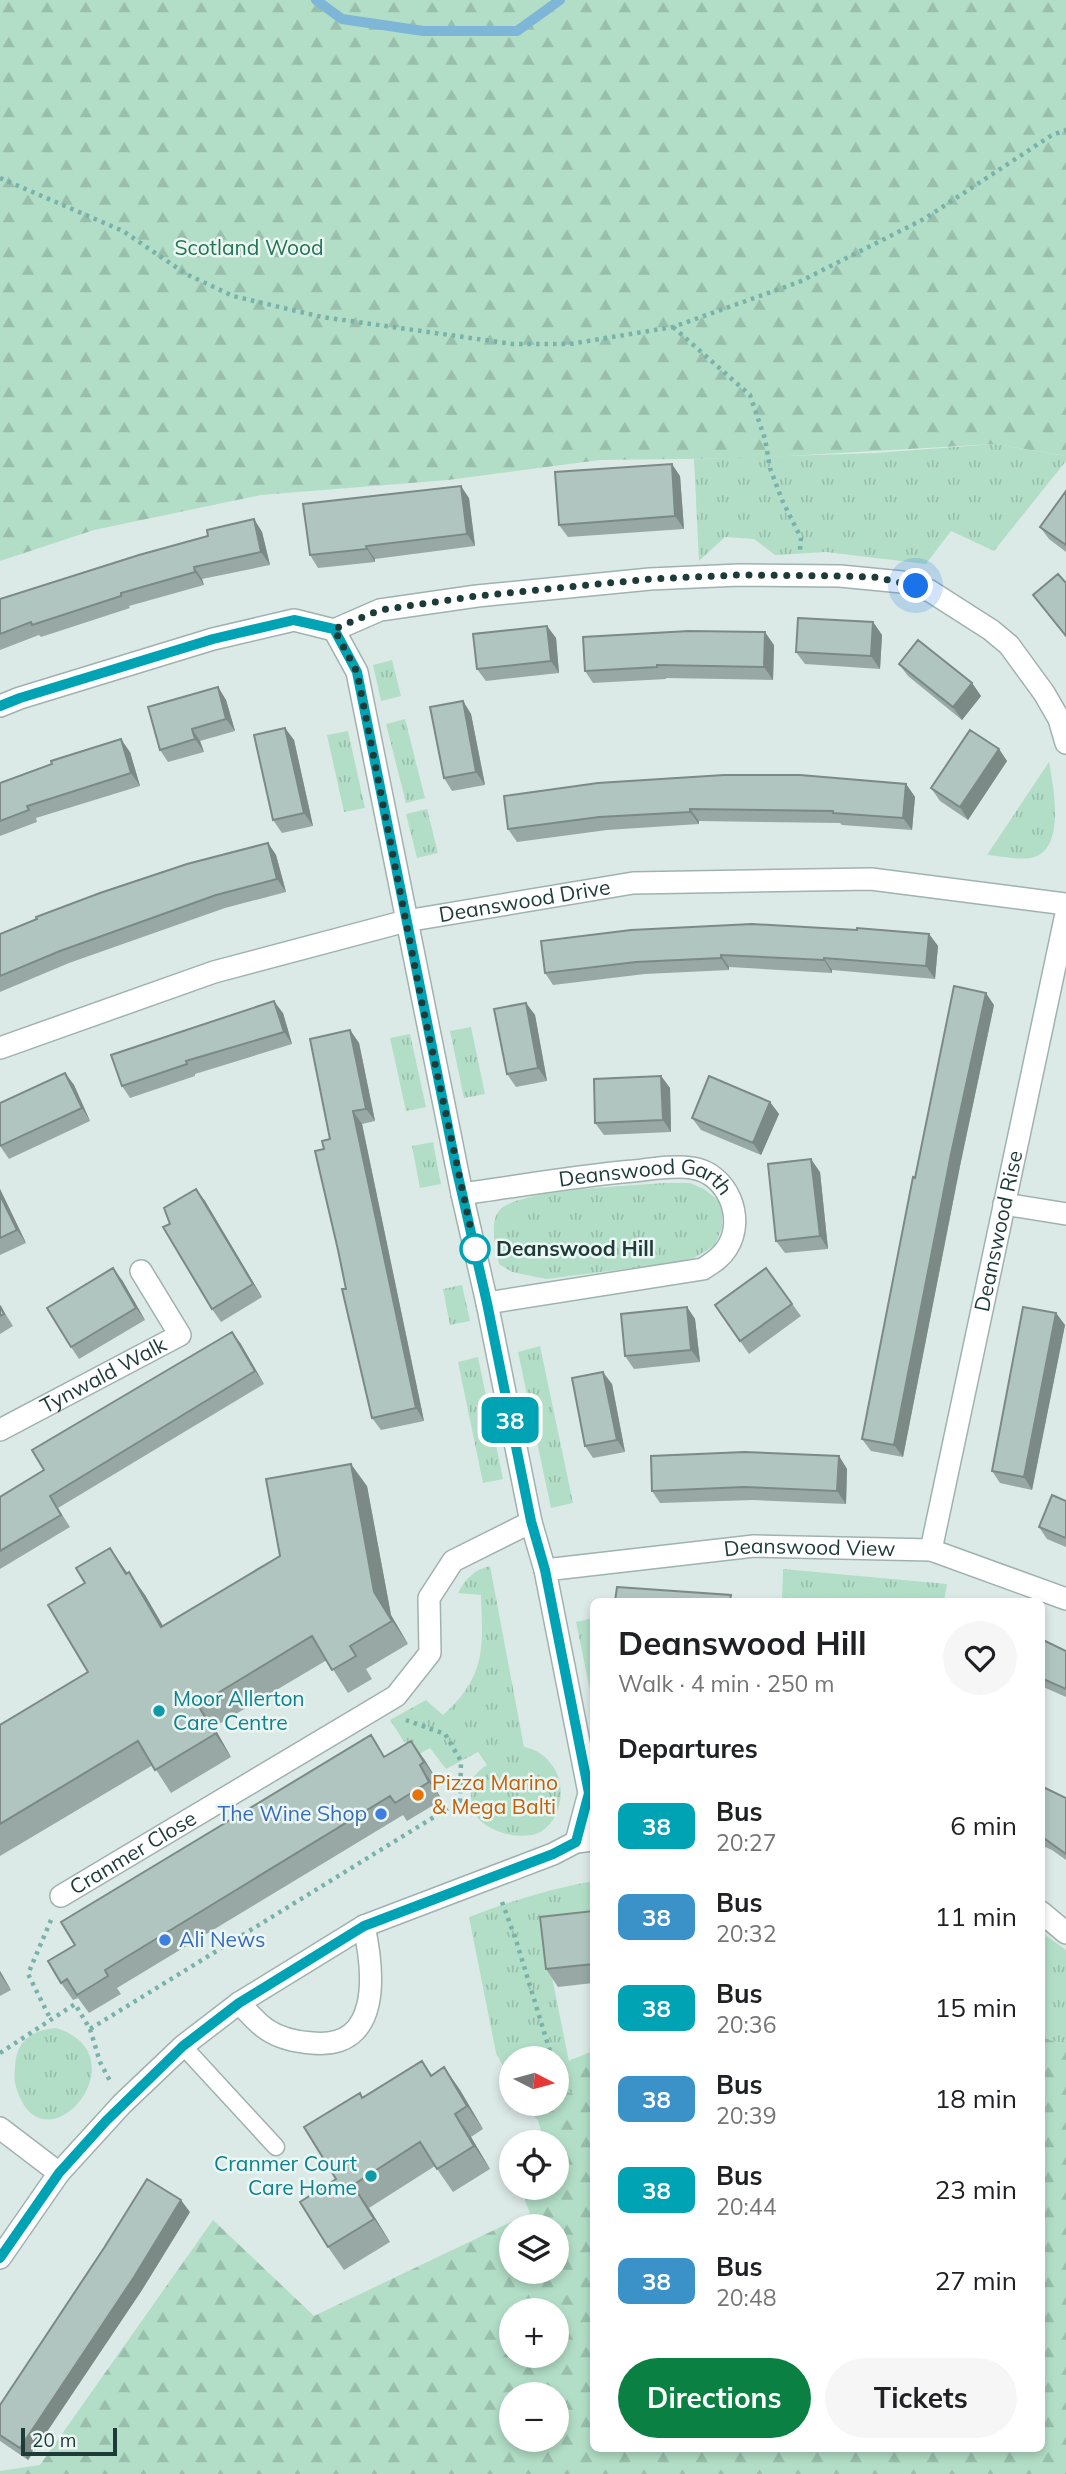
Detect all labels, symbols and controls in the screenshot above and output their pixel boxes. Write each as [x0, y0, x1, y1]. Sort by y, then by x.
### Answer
park label: Scotland Wood [174, 234, 324, 260]
your location [898, 568, 933, 603]
street label: Deanswood Drive [437, 873, 612, 927]
street label: Deanswood Rise [968, 1148, 1027, 1314]
street label: Deanswood Garth [557, 1153, 739, 1200]
marker: Deanswood Hill [460, 1234, 490, 1264]
place label: Deanswood Hill [496, 1235, 654, 1261]
street label: Tynwald Walk [35, 1330, 171, 1418]
line badge: 38 [478, 1397, 542, 1443]
text: 38 [496, 1405, 524, 1435]
street label: Deanswood View [722, 1532, 896, 1561]
button: heart [943, 1621, 1017, 1695]
text: Deanswood Hill [618, 1622, 867, 1663]
text: Walk · 4 min · 250 m [618, 1669, 835, 1698]
place label: Moor Allerton Care Centre [173, 1685, 305, 1735]
marker: Moor Allerton Care Centre [151, 1703, 167, 1719]
text: Departures [618, 1732, 758, 1765]
place label: Pizza Marino & Mega Balti [432, 1769, 558, 1819]
marker: Pizza Marino & Mega Balti [410, 1787, 426, 1803]
text: Bus [716, 1795, 762, 1828]
place label: The Wine Shop [218, 1800, 367, 1826]
street label: Cranmer Close [65, 1804, 201, 1900]
marker: The Wine Shop [373, 1806, 389, 1822]
text: 6 min [950, 1809, 1017, 1842]
text: 38 [642, 1811, 671, 1841]
text: 20:27 [716, 1828, 776, 1857]
text: Bus [716, 1886, 762, 1919]
text: 11 min [935, 1900, 1017, 1933]
text: 38 [642, 1902, 671, 1932]
text: 20:32 [716, 1919, 776, 1948]
place label: Ali News [179, 1926, 265, 1952]
marker: Ali News [157, 1932, 173, 1948]
text: Bus [716, 1977, 762, 2010]
text: 15 min [935, 1991, 1017, 2024]
text: 38 [642, 1993, 671, 2023]
text: 20:36 [716, 2010, 776, 2039]
north arrow [499, 2046, 569, 2116]
map controls [499, 2046, 569, 2452]
text: Bus [716, 2068, 762, 2101]
text: 18 min [935, 2082, 1017, 2115]
text: 38 [642, 2084, 671, 2114]
text: 20:39 [716, 2101, 776, 2130]
button: locate [499, 2130, 569, 2200]
place label: Cranmer Court Care Home [214, 2150, 357, 2200]
text: Bus [716, 2159, 762, 2192]
marker: Cranmer Court Care Home [363, 2168, 379, 2184]
text: 23 min [935, 2173, 1017, 2206]
text: 38 [642, 2175, 671, 2205]
text: 20:44 [716, 2192, 776, 2221]
button: layers [499, 2214, 569, 2284]
text: Bus [716, 2250, 762, 2283]
text: 27 min [935, 2264, 1017, 2297]
text: 38 [642, 2266, 671, 2296]
text: 20:48 [716, 2283, 776, 2312]
button: + [499, 2298, 569, 2368]
button: Directions [618, 2358, 811, 2438]
button: Tickets [825, 2358, 1017, 2438]
button: − [499, 2382, 569, 2452]
scale bar [21, 2425, 117, 2457]
text: 20 m [32, 2428, 76, 2452]

